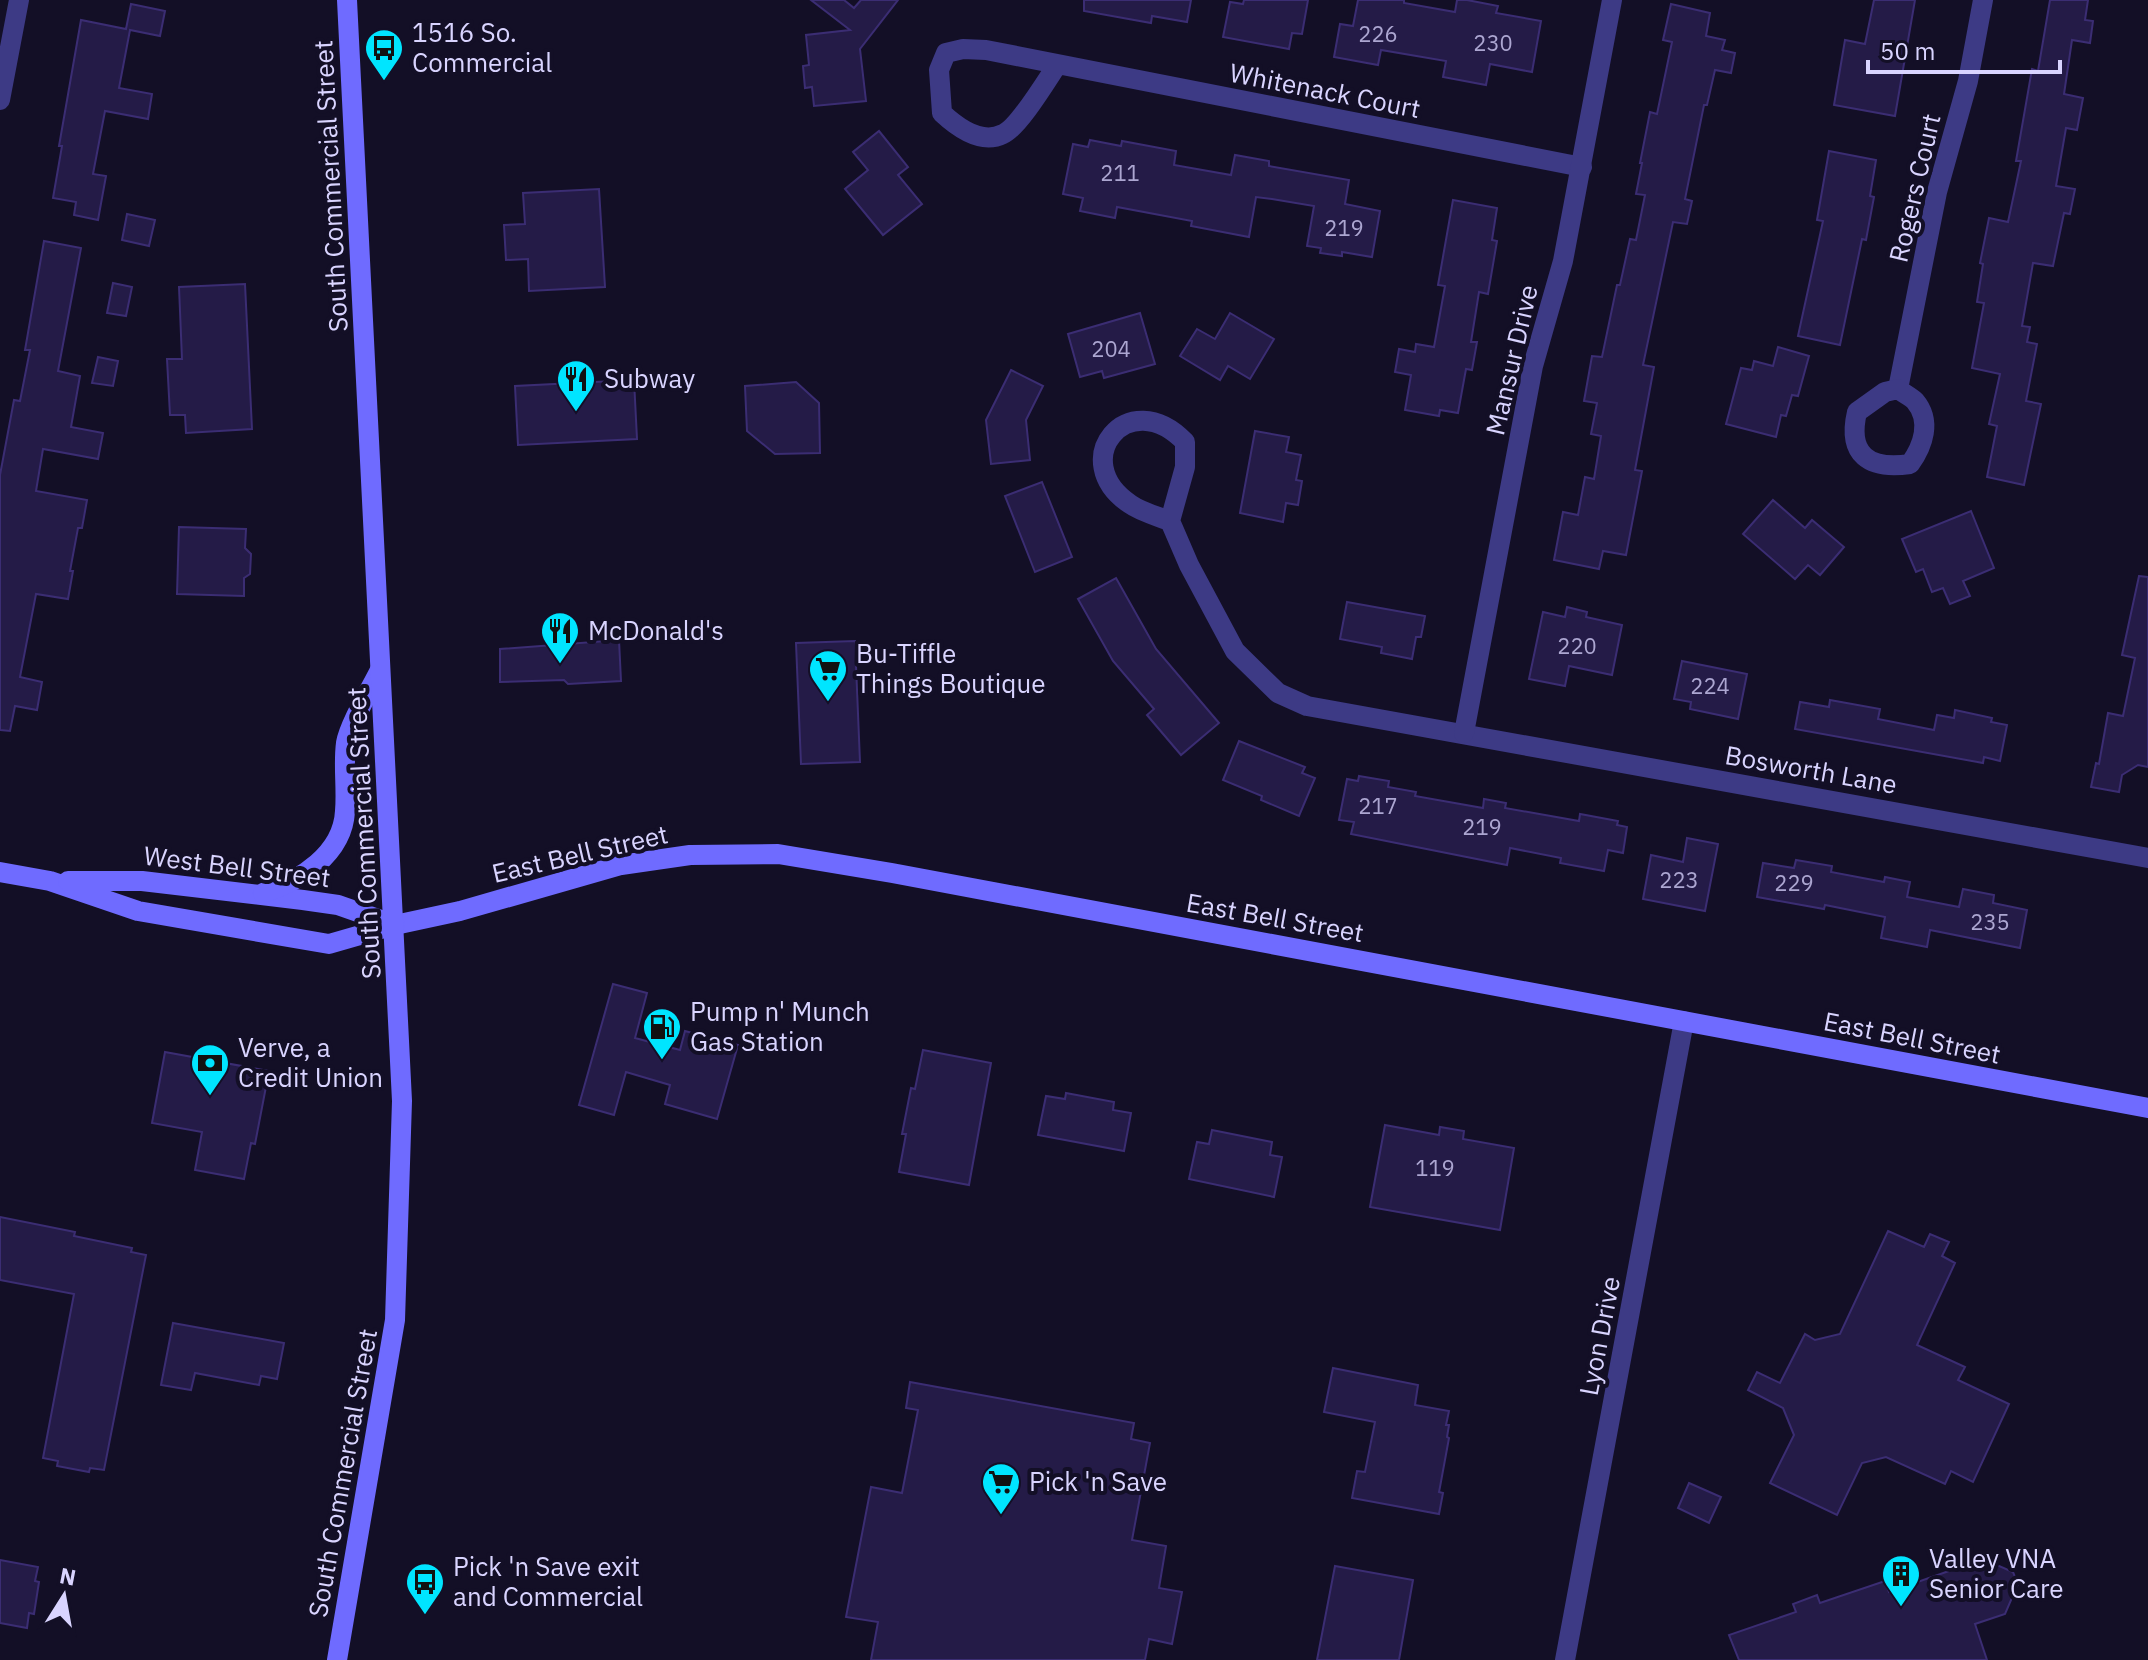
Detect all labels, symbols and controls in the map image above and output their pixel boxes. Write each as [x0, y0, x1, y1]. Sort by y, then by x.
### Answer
place label: 1516 So. Commercial [412, 15, 552, 79]
house number: 226 [1358, 19, 1398, 48]
scale bar [1868, 24, 2060, 74]
bus stop icon: 1516 So. Commercial [363, 27, 405, 82]
house number: 230 [1473, 28, 1513, 57]
text: 50 m [1880, 35, 1935, 67]
street label: South Commercial Street [305, 39, 355, 333]
street label: Whitenack Court [1227, 55, 1423, 125]
street label: Rogers Court [1880, 110, 1948, 265]
house number: 211 [1100, 158, 1140, 187]
house number: 219 [1324, 213, 1364, 242]
street label: Mansur Drive [1477, 281, 1545, 438]
house number: 204 [1091, 334, 1131, 363]
restaurant icon: Subway [555, 358, 597, 413]
place label: Subway [604, 361, 695, 395]
restaurant icon: McDonald's [539, 610, 581, 665]
place label: McDonald's [588, 613, 724, 647]
house number: 220 [1557, 631, 1597, 660]
place label: Bu-Tiffle Things Boutique [856, 636, 1046, 700]
supermarket icon: Bu-Tiffle Things Boutique [807, 648, 849, 703]
house number: 224 [1690, 671, 1730, 700]
street label: South Commercial Street [338, 686, 388, 980]
street label: Bosworth Lane [1723, 737, 1900, 801]
house number: 217 [1358, 791, 1398, 820]
house number: 219 [1462, 812, 1502, 841]
street label: East Bell Street [488, 816, 671, 890]
street label: West Bell Street [142, 838, 332, 894]
house number: 223 [1659, 865, 1699, 894]
house number: 229 [1774, 868, 1814, 897]
street label: East Bell Street [1184, 885, 1367, 949]
house number: 235 [1970, 907, 2010, 936]
place label: Pump n' Munch Gas Station [690, 994, 870, 1058]
street label: East Bell Street [1821, 1003, 2004, 1071]
fuel station icon: Pump n' Munch Gas Station [641, 1006, 683, 1061]
place label: Verve, a Credit Union [238, 1030, 383, 1094]
bank icon: Verve, a Credit Union [189, 1042, 231, 1097]
house number: 119 [1415, 1153, 1455, 1182]
street label: Lyon Drive [1571, 1273, 1627, 1398]
street label: South Commercial Street [300, 1326, 384, 1620]
supermarket icon: Pick 'n Save [980, 1461, 1022, 1516]
place label: Pick 'n Save [1029, 1464, 1167, 1498]
place label: Valley VNA Senior Care [1929, 1541, 2064, 1605]
place label: Pick 'n Save exit and Commercial [453, 1549, 643, 1613]
building icon: Valley VNA Senior Care [1880, 1553, 1922, 1608]
north arrow [24, 1556, 104, 1636]
text: N [57, 1560, 79, 1592]
bus stop icon: Pick 'n Save exit and Commercial [404, 1561, 446, 1616]

